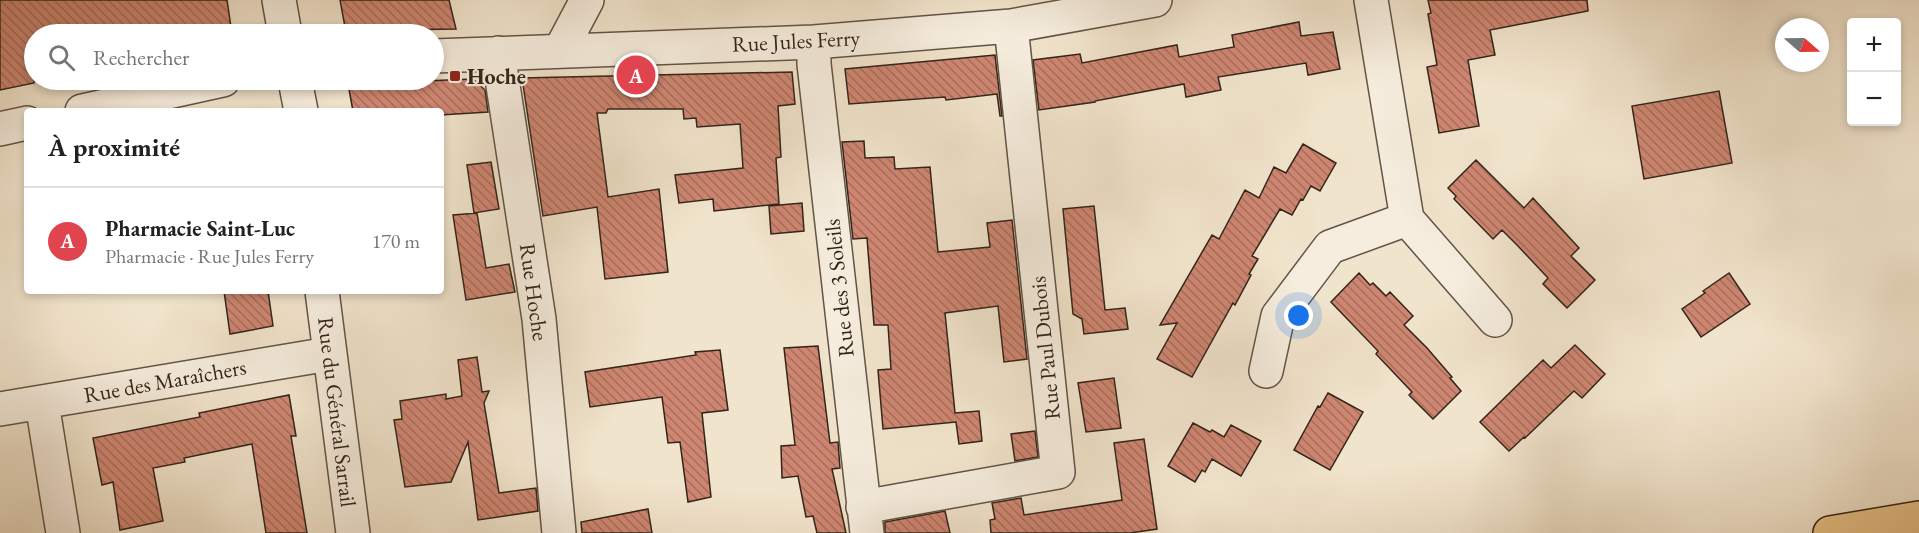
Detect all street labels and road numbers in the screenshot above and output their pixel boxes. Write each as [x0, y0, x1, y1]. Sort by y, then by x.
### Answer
street label: Rue Jules Ferry [731, 23, 861, 59]
street label: Rue des 3 Soleils [817, 217, 861, 359]
street label: Rue Hoche [513, 242, 555, 343]
street label: Rue Paul Dubois [1023, 275, 1067, 421]
street label: Rue du Général Sarrail [311, 315, 363, 509]
street label: Rue des Maraîchers [81, 352, 249, 410]

